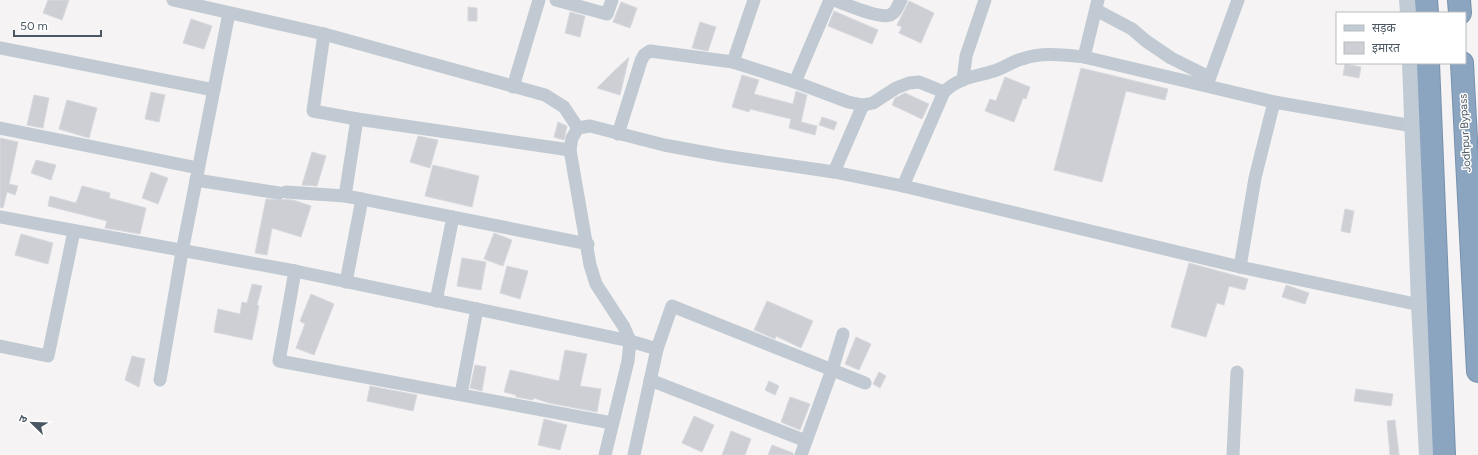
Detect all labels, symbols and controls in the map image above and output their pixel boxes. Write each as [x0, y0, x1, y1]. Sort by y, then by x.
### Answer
scale bar [14, 12, 101, 38]
legend [1336, 12, 1466, 64]
text: 50 m [20, 19, 48, 33]
text: सड़क [1372, 21, 1397, 35]
text: इमारत [1372, 41, 1401, 55]
street label: Jodhpur Bypass [1456, 93, 1474, 173]
north arrow [12, 403, 52, 443]
text: उ [16, 413, 31, 425]

